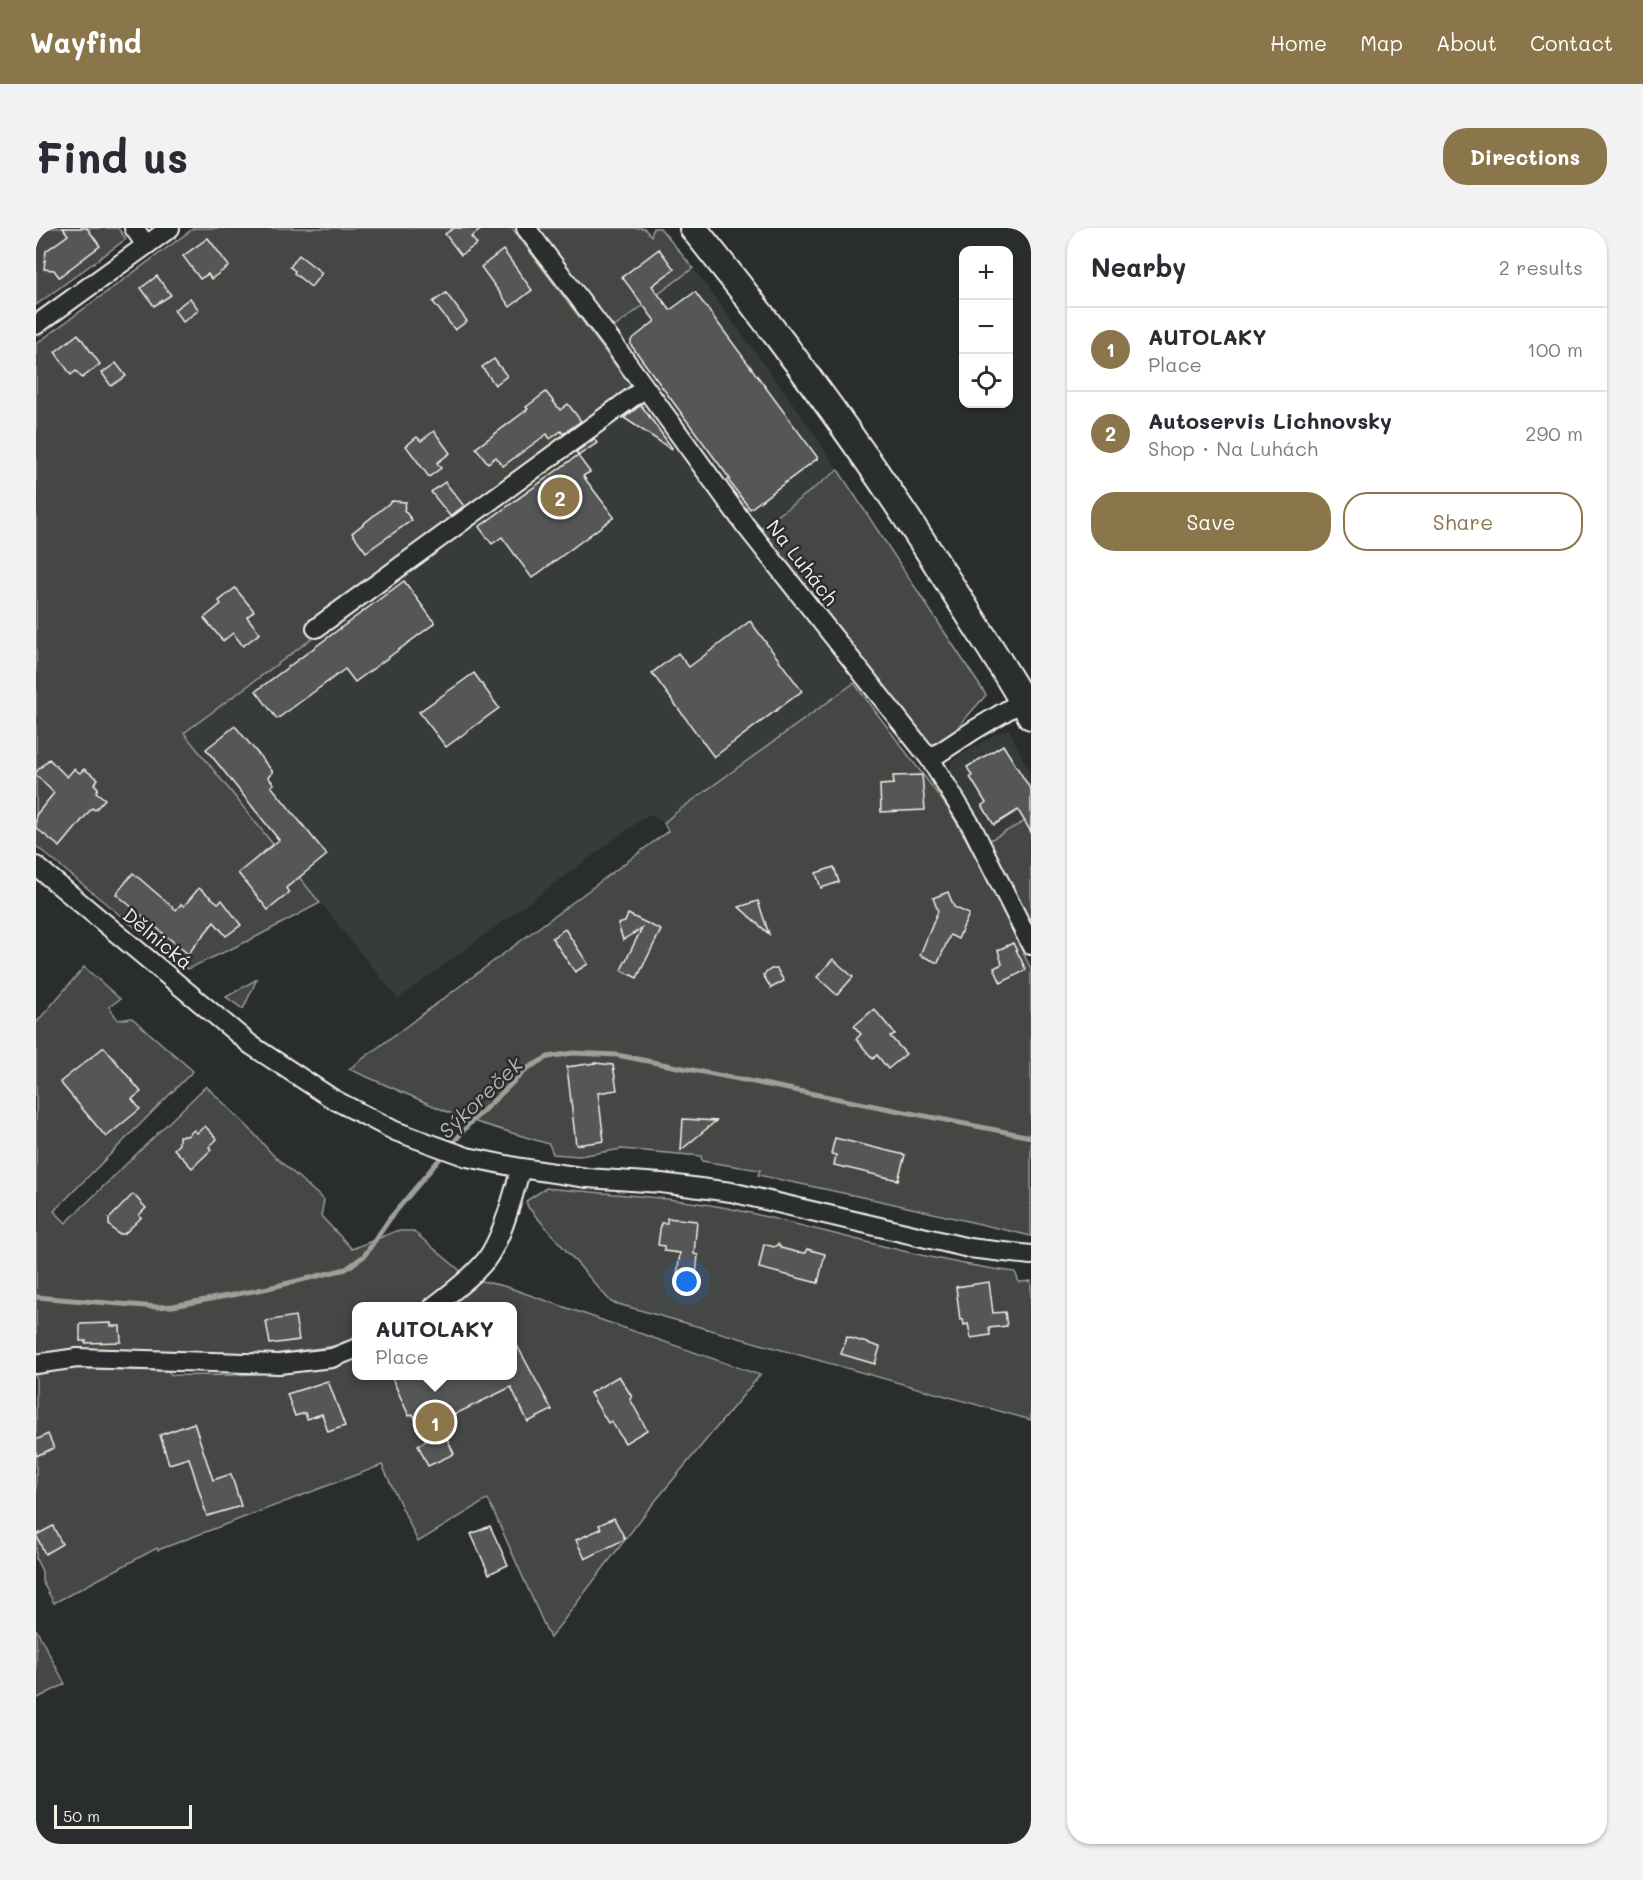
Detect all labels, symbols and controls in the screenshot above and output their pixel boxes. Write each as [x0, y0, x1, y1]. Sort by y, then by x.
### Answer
text: Wayfind [30, 24, 141, 60]
text: Home [1270, 29, 1327, 56]
text: Map [1360, 29, 1403, 56]
text: About [1436, 29, 1497, 56]
text: Contact [1530, 29, 1613, 56]
button: Directions [1443, 128, 1607, 185]
text: Find us [36, 129, 188, 184]
map controls [959, 246, 1013, 408]
button: + [959, 246, 1013, 300]
text: Nearby [1091, 250, 1186, 284]
text: 2 results [1499, 254, 1583, 280]
button: − [959, 300, 1013, 354]
text: AUTOLAKY [1148, 322, 1267, 351]
text: 1 [1106, 336, 1115, 362]
text: 100 m [1527, 336, 1583, 362]
text: Place [1148, 351, 1202, 377]
button: locate [959, 354, 1013, 408]
text: Autoservis Lichnovsky [1148, 406, 1392, 435]
text: 2 [1105, 420, 1116, 446]
text: 290 m [1525, 420, 1583, 446]
text: Shop · Na Luhách [1148, 435, 1318, 461]
pin: 2 [540, 474, 580, 520]
button: Save [1091, 492, 1331, 551]
button: Share [1343, 492, 1583, 551]
street label: Na Luhách [761, 514, 845, 610]
street label: Dělnická [118, 901, 198, 975]
water label: Sýkoreček [432, 1050, 528, 1144]
your location [672, 1267, 701, 1296]
popup [352, 1302, 517, 1380]
text: AUTOLAKY [375, 1314, 494, 1343]
text: Place [375, 1343, 429, 1369]
pin: 1 [416, 1400, 454, 1444]
scale bar [54, 1802, 192, 1830]
text: 50 m [63, 1805, 100, 1826]

